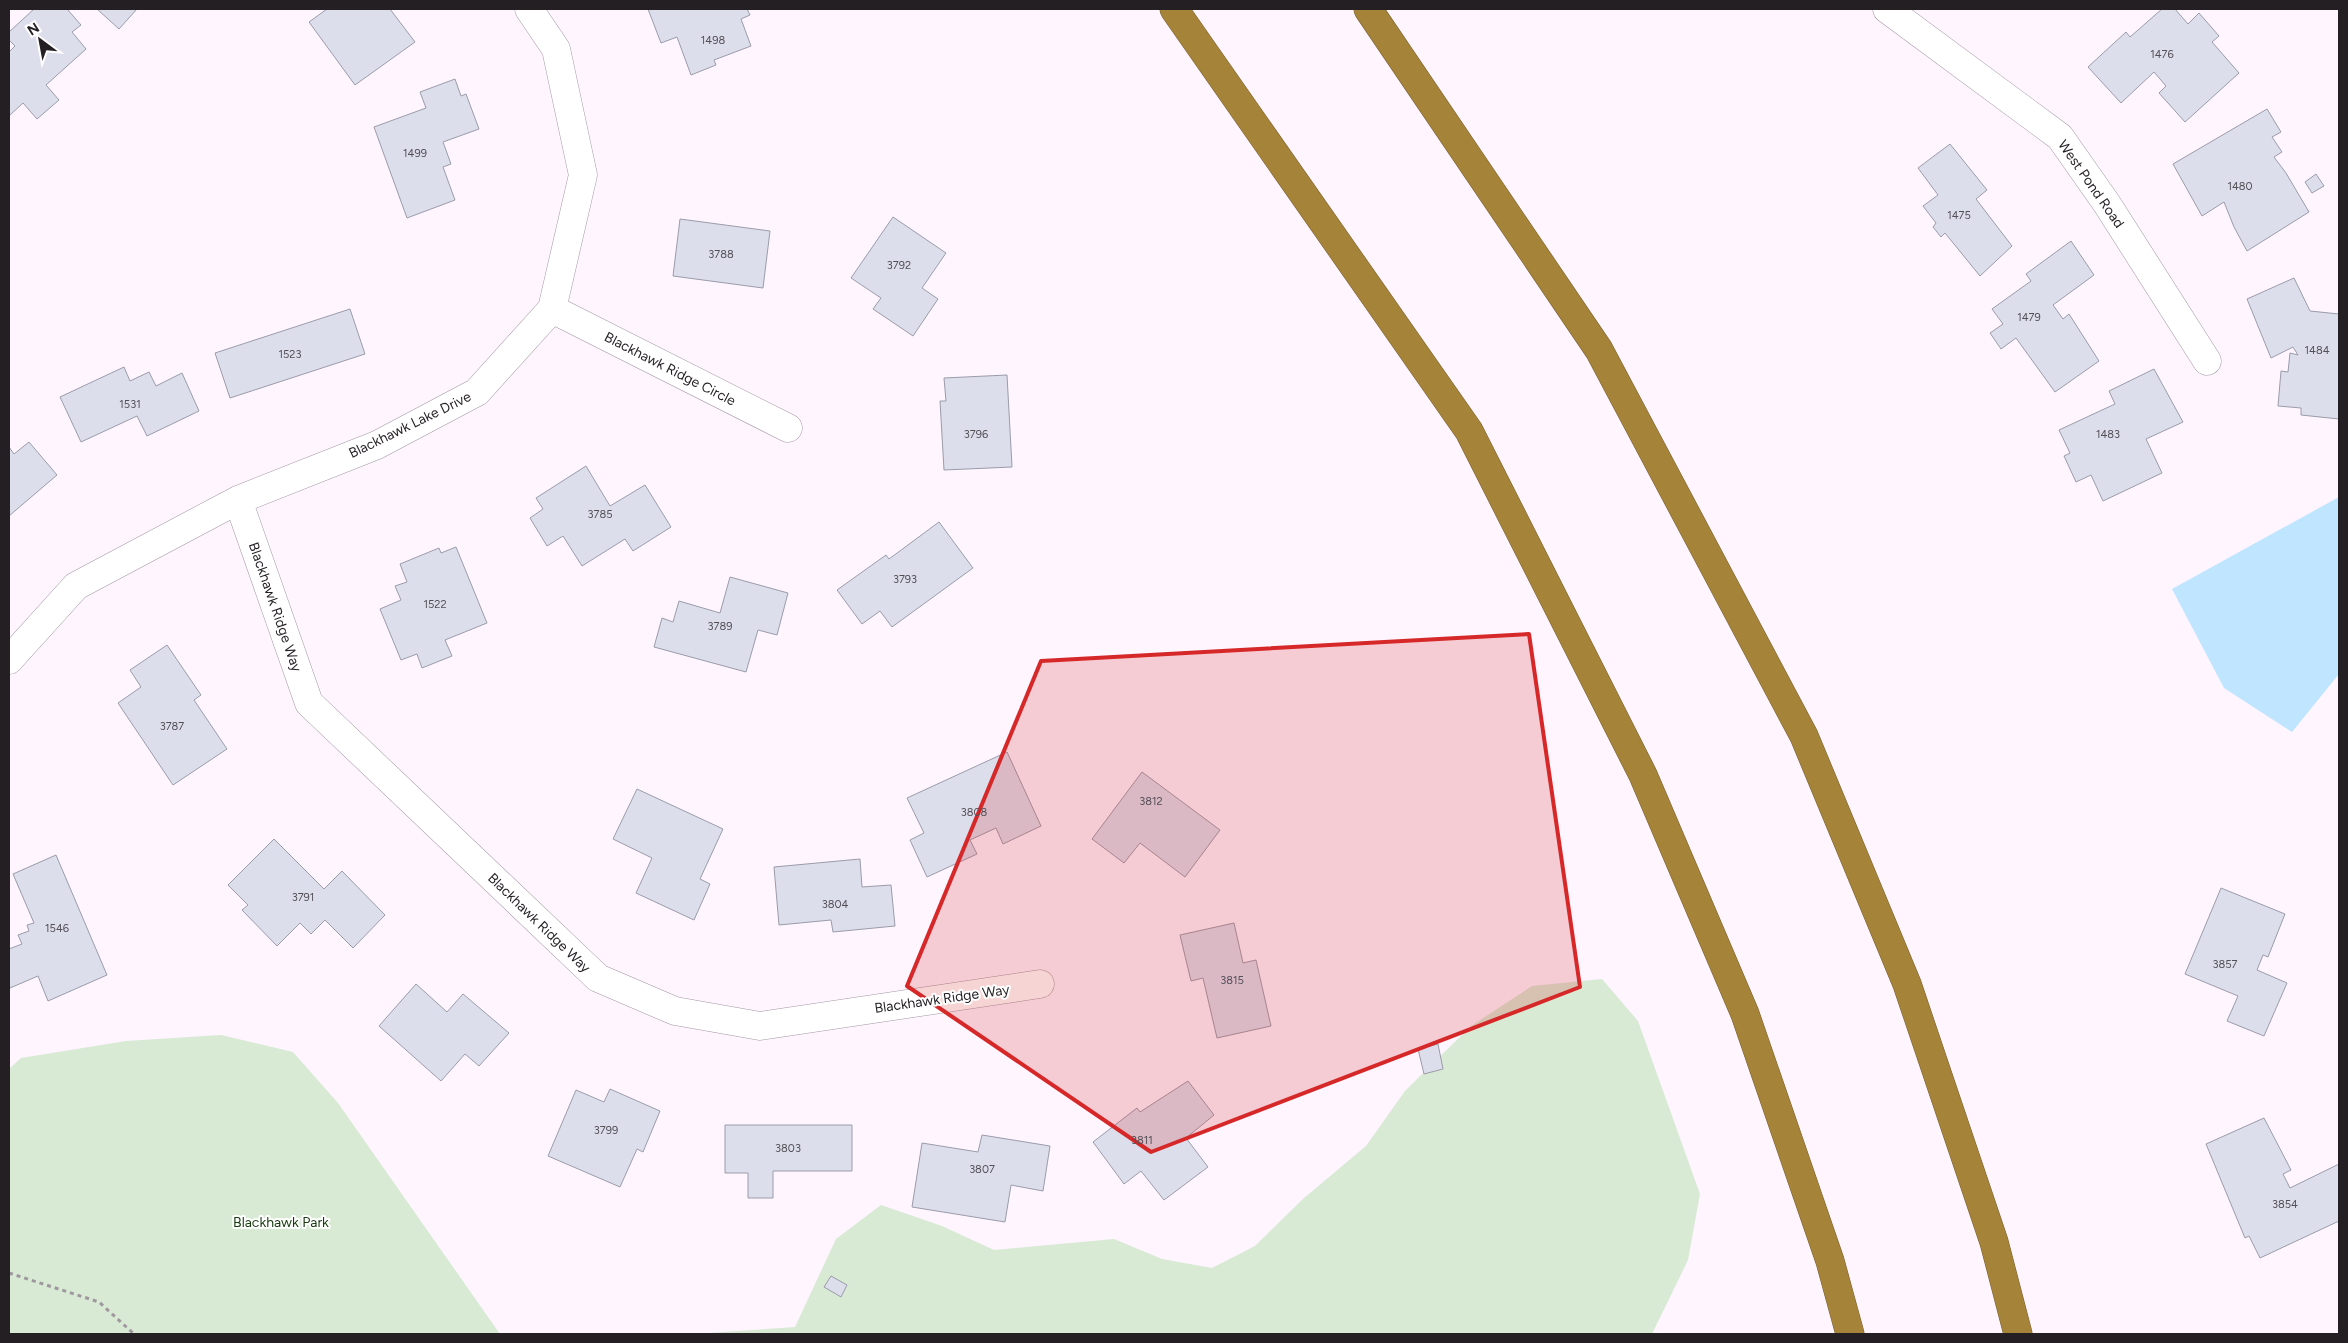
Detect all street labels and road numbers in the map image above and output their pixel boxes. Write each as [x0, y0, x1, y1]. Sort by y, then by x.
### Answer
street label: West Pond Road [2054, 137, 2128, 231]
street label: Blackhawk Ridge Circle [601, 328, 739, 410]
street label: Blackhawk Lake Drive [346, 388, 474, 462]
street label: Blackhawk Ridge Way [245, 540, 305, 675]
street label: Blackhawk Ridge Way [484, 870, 594, 977]
street label: Blackhawk Ridge Way [873, 981, 1011, 1017]

